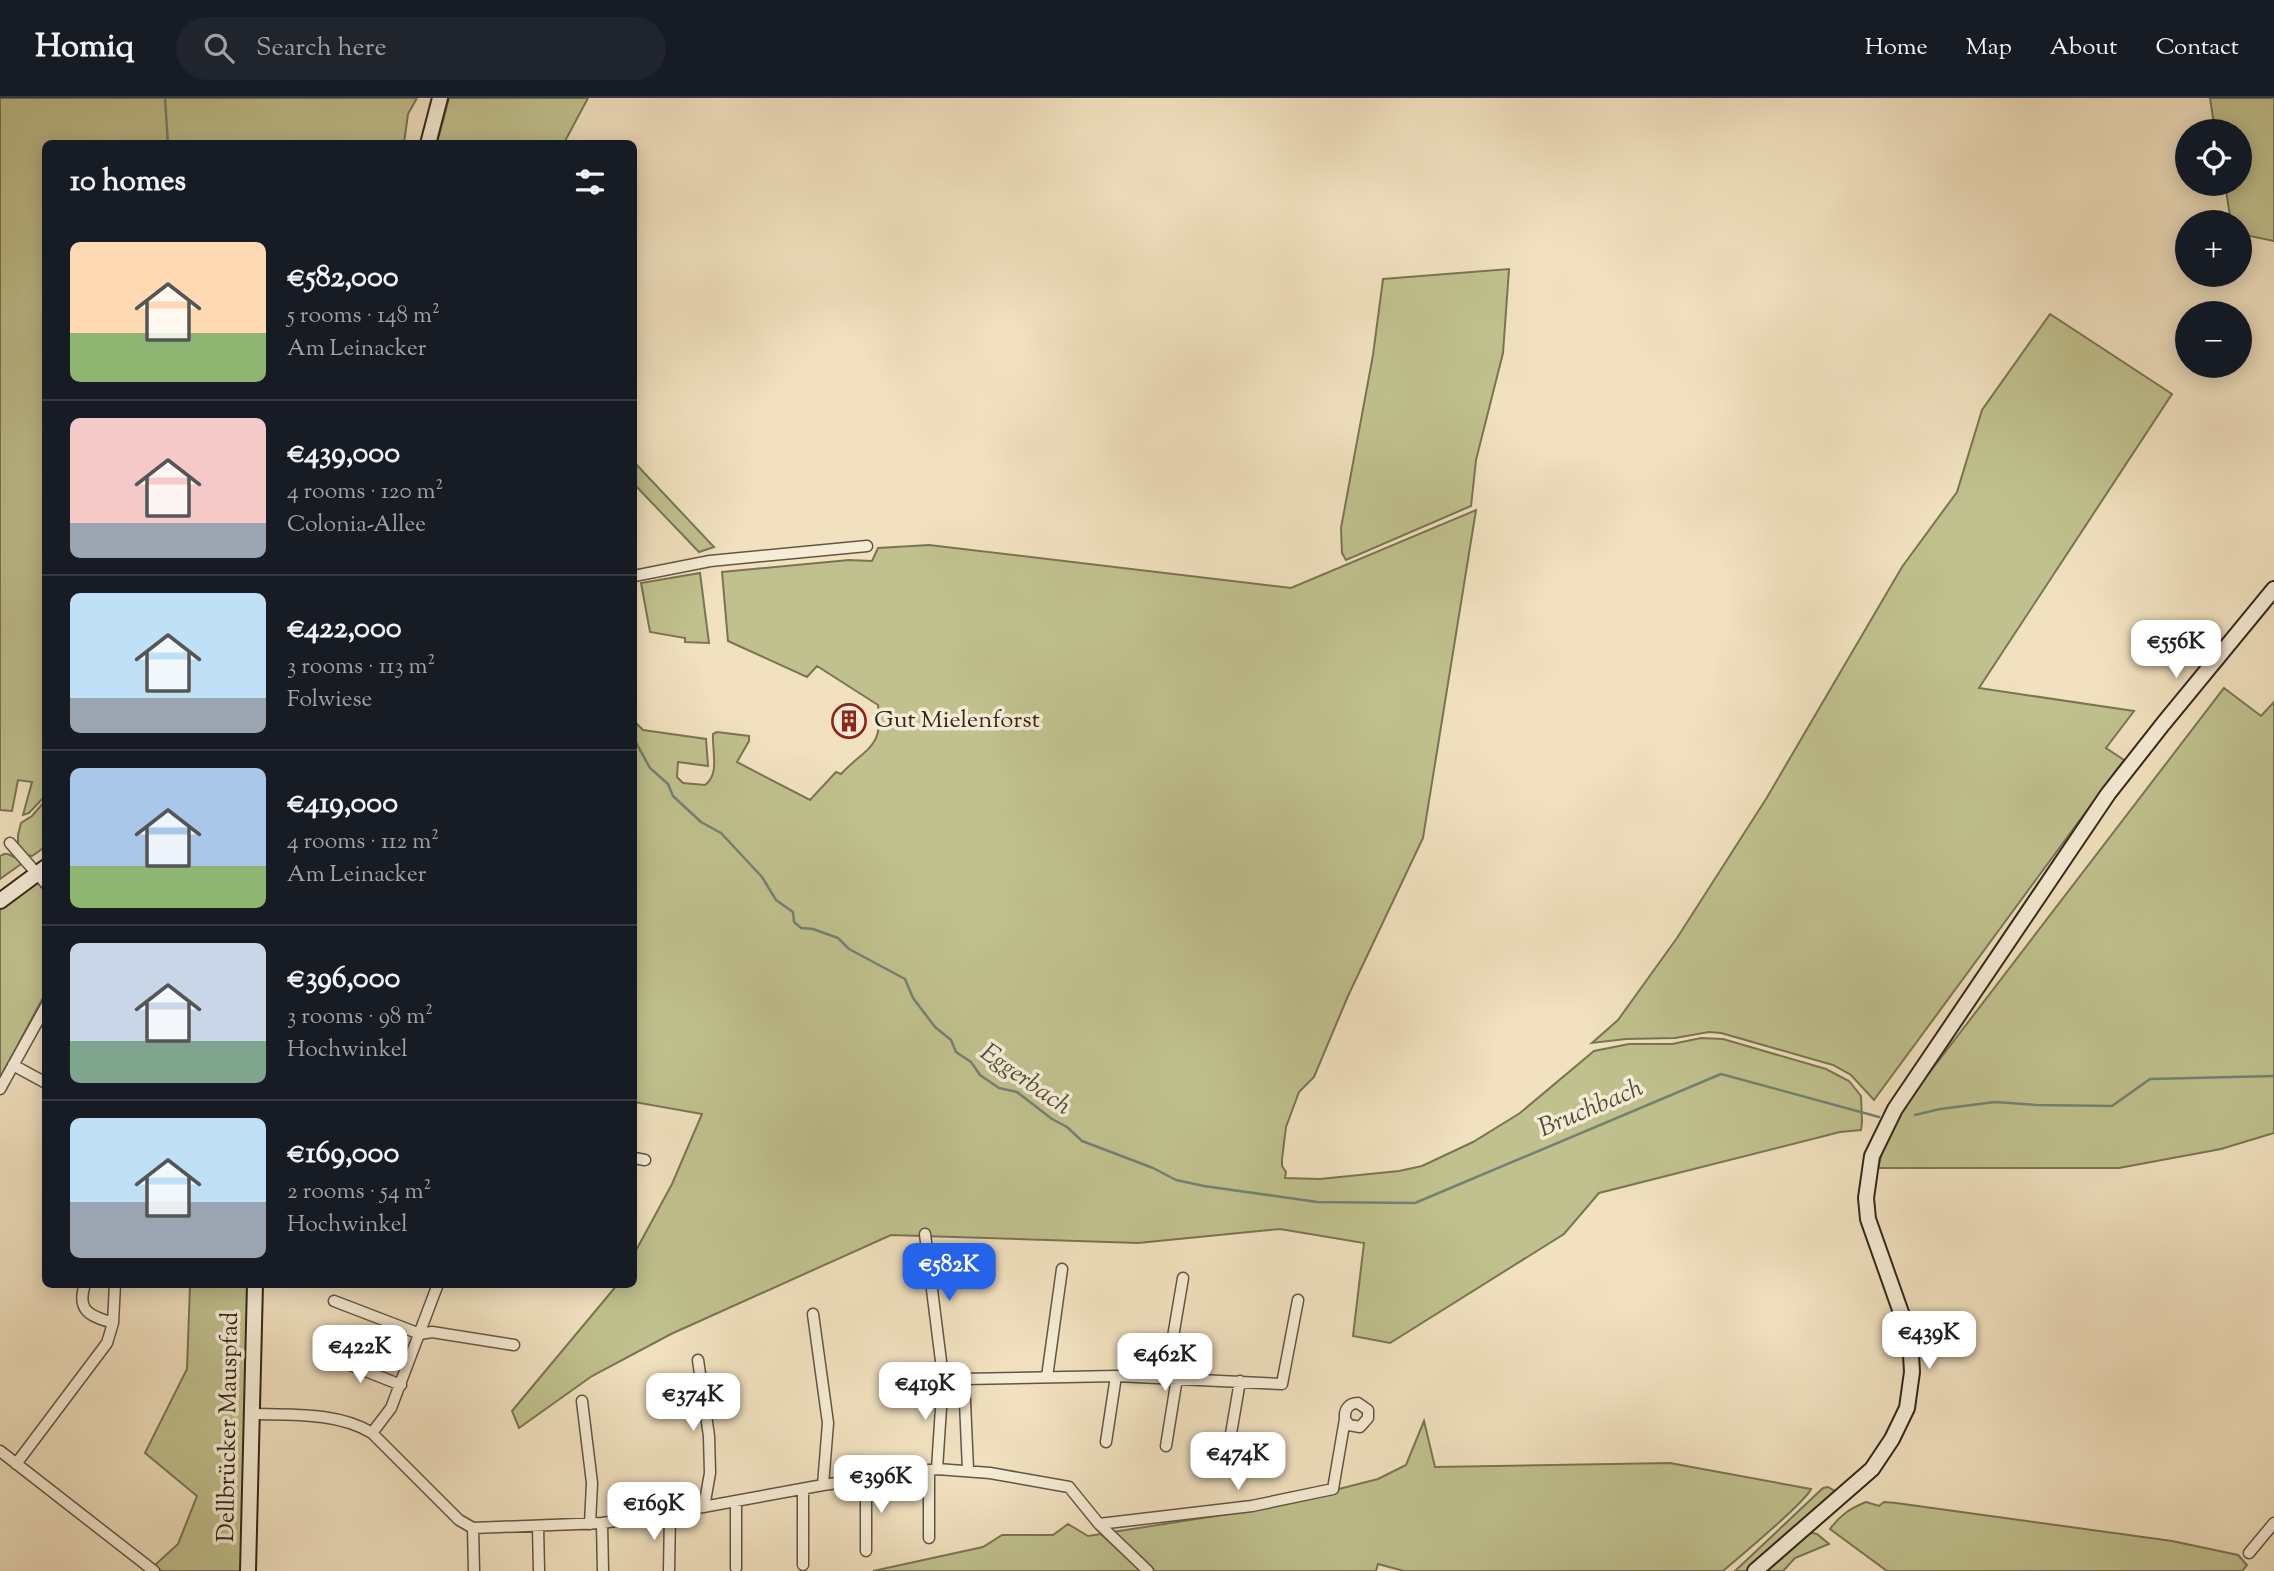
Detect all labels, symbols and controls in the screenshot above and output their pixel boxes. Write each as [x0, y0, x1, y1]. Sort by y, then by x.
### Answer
search box [176, 17, 666, 80]
text: Homiq [35, 24, 134, 72]
icon: search [200, 29, 238, 67]
text: Search here [256, 30, 387, 67]
text: Home [1865, 31, 1928, 65]
text: Map [1966, 31, 2012, 65]
text: About [2050, 31, 2117, 65]
text: Contact [2155, 31, 2239, 65]
map controls [2175, 119, 2252, 378]
button: locate [2175, 119, 2252, 196]
text: 10 homes [70, 161, 186, 204]
icon: filters [571, 163, 609, 201]
button: + [2175, 210, 2252, 287]
text: €582,000 [287, 257, 399, 300]
icon: home [126, 270, 210, 354]
text: 5 rooms · 148 m² [287, 300, 440, 333]
button: − [2175, 301, 2252, 378]
text: Am Leinacker [287, 333, 426, 366]
text: €439,000 [287, 433, 400, 476]
icon: home [126, 446, 210, 530]
text: 4 rooms · 120 m² [287, 476, 443, 509]
text: Colonia-Allee [287, 509, 426, 542]
text: €422,000 [287, 608, 402, 651]
pin: €556K [2127, 620, 2225, 680]
icon: home [126, 621, 210, 705]
text: €556K [2147, 626, 2205, 659]
text: 3 rooms · 113 m² [287, 651, 435, 684]
text: Folwiese [287, 684, 372, 717]
building icon: Gut Mielenforst [830, 702, 868, 740]
place label: Gut Mielenforst [874, 704, 1040, 738]
text: €419,000 [287, 783, 398, 826]
icon: home [126, 796, 210, 880]
text: 4 rooms · 112 m² [287, 826, 439, 859]
text: Am Leinacker [287, 859, 426, 892]
text: €396,000 [287, 958, 400, 1001]
icon: home [126, 971, 210, 1055]
text: 3 rooms · 98 m² [287, 1001, 433, 1034]
text: Hochwinkel [287, 1034, 408, 1067]
water label: Eggerbach [972, 1035, 1079, 1125]
water label: Bruchbach [1533, 1070, 1649, 1148]
text: €169,000 [287, 1133, 399, 1176]
icon: home [126, 1146, 210, 1230]
text: 2 rooms · 54 m² [287, 1176, 431, 1209]
text: Hochwinkel [287, 1209, 408, 1242]
pin: €582K [900, 1244, 998, 1303]
text: €582K [919, 1249, 979, 1282]
street label: Dellbrücker Mauspfad [210, 1311, 248, 1542]
pin: €439K [1880, 1312, 1978, 1371]
text: €439K [1898, 1317, 1960, 1350]
pin: €422K [311, 1326, 409, 1385]
text: €422K [329, 1331, 392, 1364]
pin: €462K [1116, 1334, 1214, 1393]
text: €462K [1133, 1339, 1197, 1372]
pin: €419K [876, 1362, 974, 1422]
text: €419K [895, 1368, 955, 1401]
pin: €374K [644, 1374, 742, 1433]
text: €374K [662, 1379, 724, 1412]
pin: €474K [1189, 1432, 1287, 1492]
text: €474K [1206, 1438, 1270, 1471]
pin: €396K [832, 1456, 930, 1515]
text: €396K [850, 1461, 912, 1494]
pin: €169K [605, 1482, 703, 1542]
text: €169K [623, 1488, 685, 1521]

